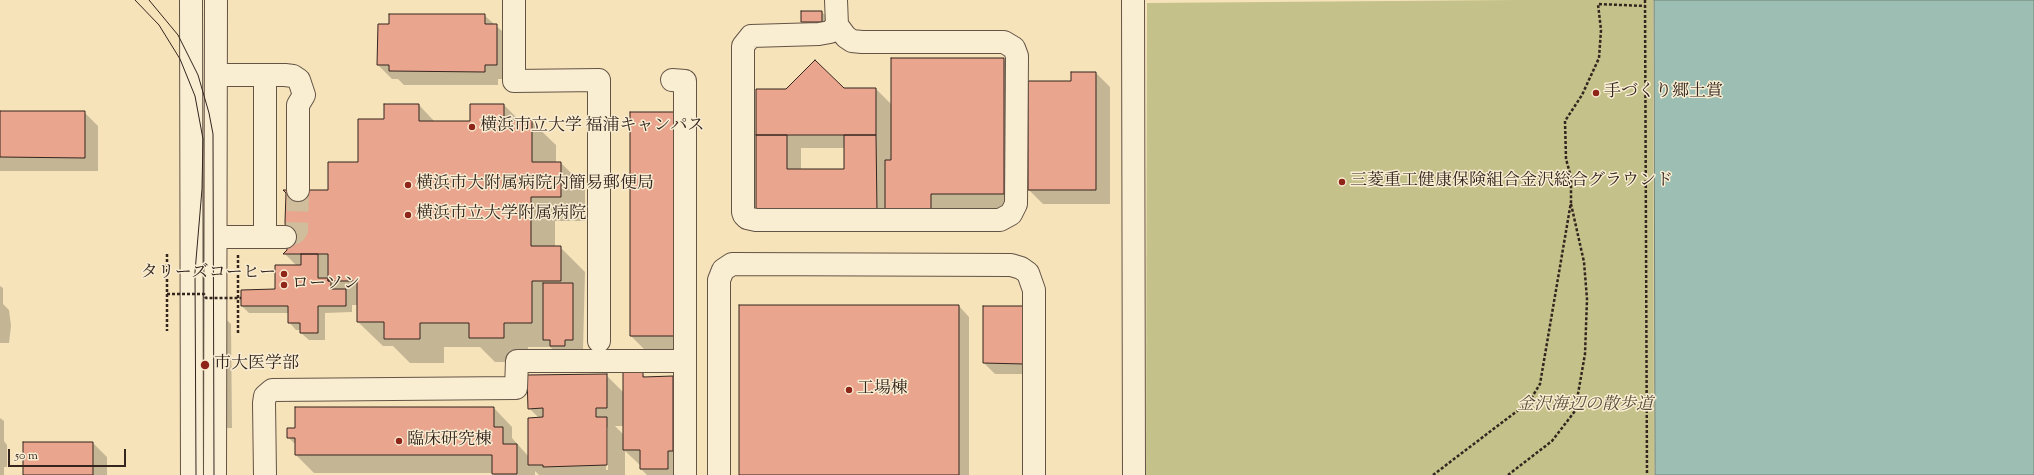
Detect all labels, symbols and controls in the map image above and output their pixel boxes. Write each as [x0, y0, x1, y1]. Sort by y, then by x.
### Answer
place label: 手づくり郷土賞 [1604, 83, 1723, 103]
marker: 手づくり郷土賞 [1591, 88, 1601, 98]
place label: 横浜市立大学 福浦キャンパス [480, 117, 705, 137]
marker: 横浜市立大学 福浦キャンパス [467, 122, 477, 132]
place label: 三菱重工健康保険組合金沢総合グラウンド [1350, 172, 1673, 192]
place label: 横浜市大附属病院内簡易郵便局 [416, 175, 654, 195]
marker: 三菱重工健康保険組合金沢総合グラウンド [1337, 177, 1347, 187]
marker: 横浜市大附属病院内簡易郵便局 [403, 180, 413, 190]
place label: 横浜市立大学附属病院 [416, 205, 586, 225]
marker: 横浜市立大学附属病院 [403, 210, 413, 220]
place label: タリーズコーヒー [141, 264, 276, 284]
marker: タリーズコーヒー [279, 269, 289, 279]
place label: ローソン [292, 275, 360, 295]
marker: ローソン [279, 280, 289, 290]
place label: 市大医学部 [214, 355, 299, 375]
marker: 市大医学部 [199, 359, 211, 371]
place label: 工場棟 [857, 380, 908, 400]
marker: 工場棟 [844, 385, 854, 395]
park label: 金沢海辺の散歩道 [1517, 396, 1653, 416]
place label: 臨床研究棟 [407, 431, 492, 451]
marker: 臨床研究棟 [394, 436, 404, 446]
scale bar [10, 441, 128, 467]
text: 50 m [15, 447, 38, 465]

